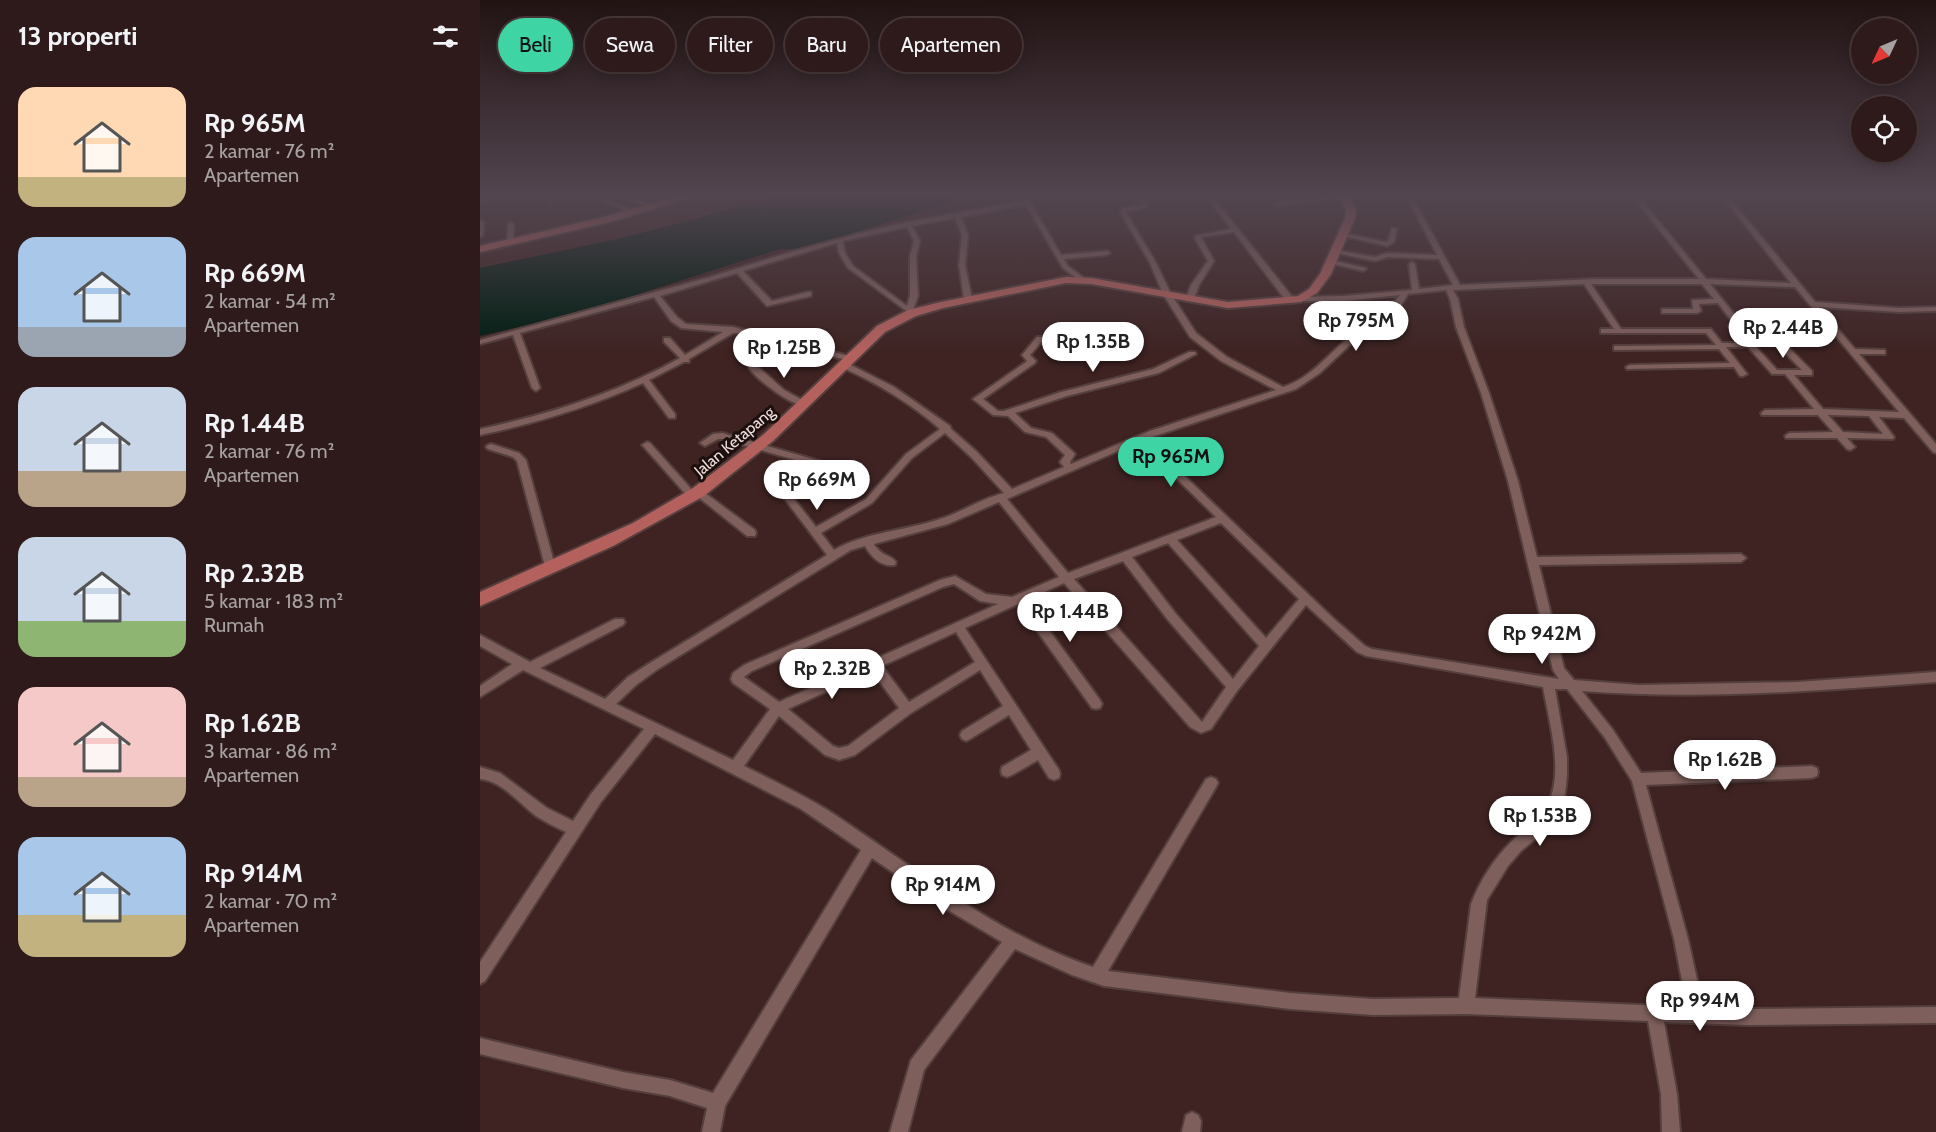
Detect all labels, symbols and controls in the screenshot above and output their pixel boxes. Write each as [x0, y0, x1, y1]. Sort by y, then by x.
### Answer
chip: Beli [498, 18, 573, 72]
chip: Sewa [585, 18, 675, 72]
chip: Filter [687, 18, 773, 72]
chip: Baru [785, 18, 868, 72]
chip: Apartemen [880, 18, 1022, 72]
north arrow [1851, 18, 1917, 84]
map controls [1851, 18, 1917, 162]
text: 13 properti [18, 20, 138, 52]
icon: filters [429, 20, 462, 53]
button: locate [1851, 96, 1917, 162]
text: Rp 965M [204, 107, 306, 139]
icon: home [66, 111, 138, 183]
text: 2 kamar · 76 m² [204, 139, 334, 163]
text: Apartemen [204, 163, 299, 187]
text: Rp 669M [204, 257, 306, 289]
icon: home [66, 261, 138, 333]
text: 2 kamar · 54 m² [204, 289, 336, 313]
pin: Rp 795M [1301, 301, 1411, 352]
text: Rp 795M [1317, 308, 1395, 332]
pin: Rp 2.44B [1721, 308, 1845, 359]
text: Apartemen [204, 313, 299, 337]
text: Rp 2.44B [1743, 315, 1823, 339]
pin: Rp 1.35B [1031, 322, 1155, 373]
pin: Rp 1.25B [722, 328, 846, 379]
text: Rp 1.35B [1056, 329, 1130, 353]
text: Rp 1.25B [747, 335, 821, 359]
street label: Jalan Ketapang [690, 402, 779, 481]
text: Rp 1.44B [204, 407, 305, 439]
icon: home [66, 411, 138, 483]
pin: Rp 965M [1116, 437, 1226, 488]
text: 2 kamar · 76 m² [204, 439, 334, 463]
text: Rp 965M [1132, 444, 1210, 468]
pin: Rp 669M [762, 460, 872, 511]
text: Apartemen [204, 463, 299, 487]
text: Rp 669M [778, 467, 856, 491]
text: Rp 2.32B [204, 557, 304, 589]
icon: home [66, 561, 138, 633]
text: 5 kamar · 183 m² [204, 589, 343, 613]
pin: Rp 1.44B [1008, 592, 1132, 643]
text: Rp 1.44B [1031, 599, 1109, 623]
text: Rumah [204, 613, 264, 637]
pin: Rp 942M [1487, 614, 1597, 665]
text: Rp 942M [1502, 621, 1582, 645]
pin: Rp 2.32B [770, 649, 894, 700]
text: Rp 2.32B [793, 656, 871, 680]
text: Rp 1.62B [204, 707, 301, 739]
icon: home [66, 711, 138, 783]
text: 3 kamar · 86 m² [204, 739, 337, 763]
pin: Rp 1.62B [1663, 740, 1787, 791]
text: Rp 1.62B [1688, 747, 1762, 771]
text: Apartemen [204, 763, 299, 787]
pin: Rp 1.53B [1478, 796, 1602, 847]
text: Rp 1.53B [1503, 803, 1577, 827]
text: Rp 914M [204, 857, 303, 889]
icon: home [66, 861, 138, 933]
pin: Rp 914M [888, 865, 998, 916]
text: Rp 914M [905, 872, 981, 896]
text: 2 kamar · 70 m² [204, 889, 337, 913]
text: Apartemen [204, 913, 299, 937]
pin: Rp 994M [1645, 981, 1755, 1032]
text: Rp 994M [1660, 988, 1740, 1012]

